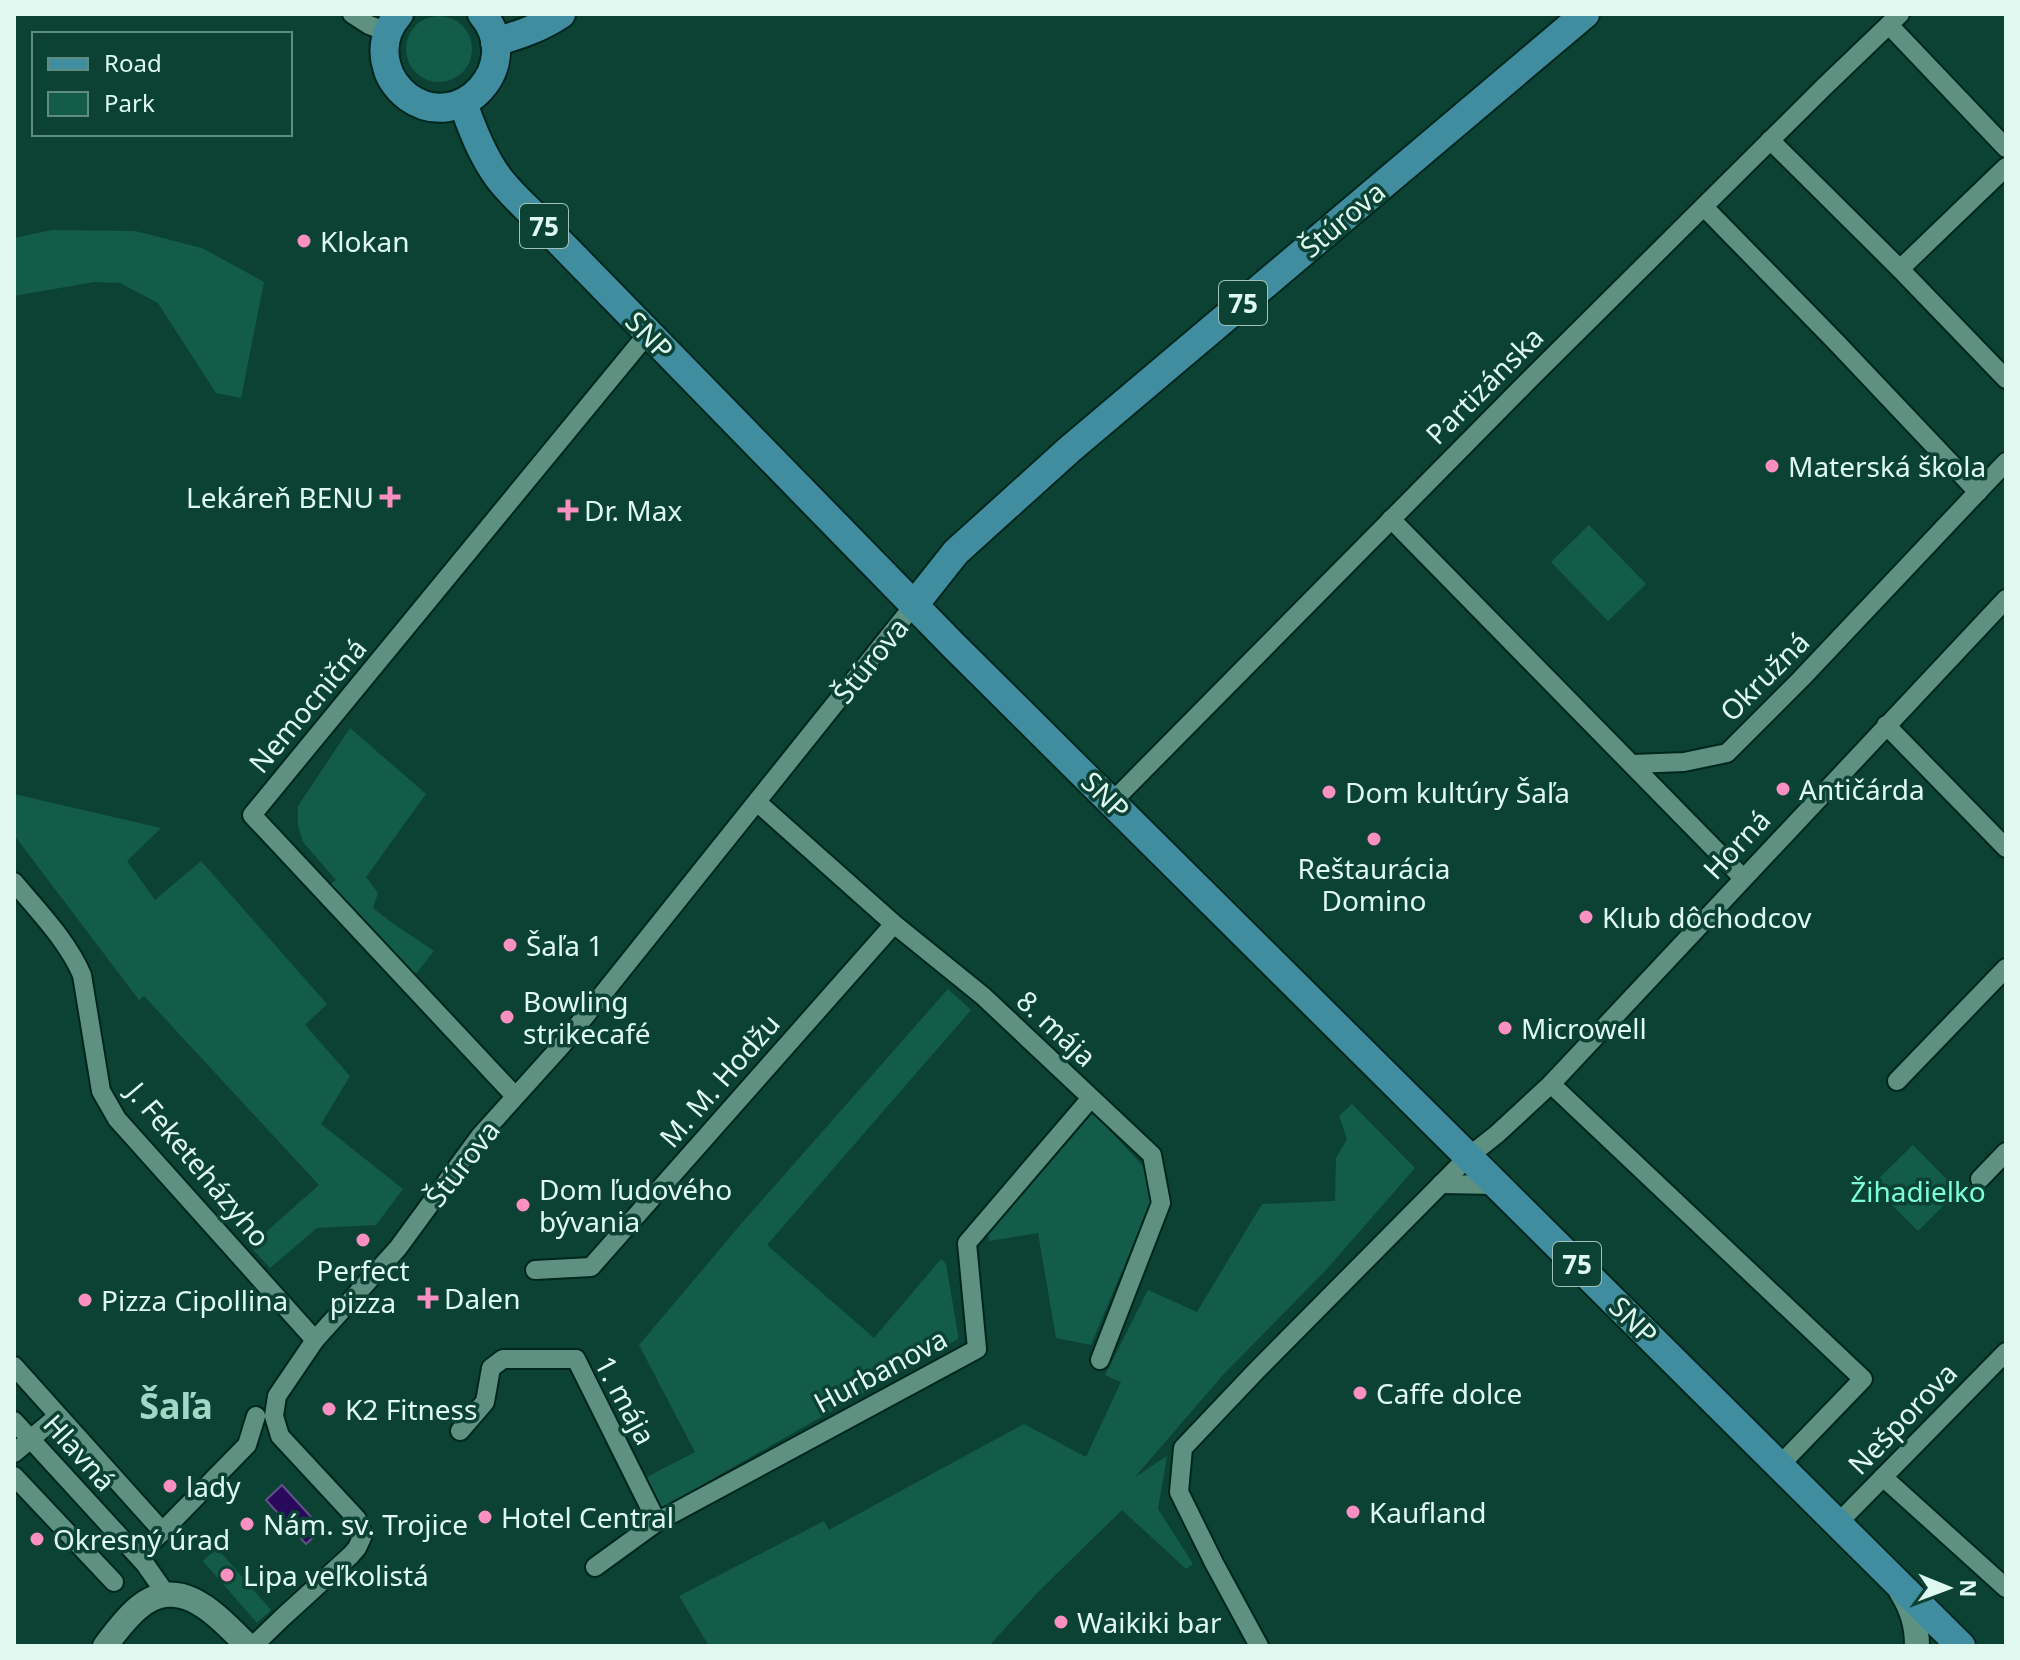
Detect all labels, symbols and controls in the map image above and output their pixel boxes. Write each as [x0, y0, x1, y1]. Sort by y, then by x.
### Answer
legend [32, 32, 292, 136]
text: Road [104, 46, 162, 79]
text: Park [104, 86, 155, 119]
street label: Štúrova [1291, 172, 1393, 266]
road number: 75 [520, 204, 568, 248]
place label: Klokan [320, 222, 409, 260]
marker: Klokan [295, 232, 313, 250]
road number: 75 [1219, 281, 1267, 325]
street label: SNP [618, 303, 682, 367]
street label: Partizánska [1417, 318, 1551, 452]
place label: Materská škola [1788, 447, 1986, 485]
marker: Materská škola [1763, 457, 1781, 475]
place label: Lekáreň BENU [186, 478, 374, 516]
marker: Lekáreň BENU [381, 488, 399, 506]
place label: Dr. Max [584, 491, 682, 529]
marker: Dr. Max [559, 501, 577, 519]
street label: Štúrova [824, 609, 916, 711]
street label: Okružná [1711, 623, 1817, 729]
street label: Nemocničná [240, 630, 374, 780]
street label: SNP [1074, 763, 1138, 827]
place label: Antičárda [1799, 770, 1925, 808]
place label: Dom kultúry Šaľa [1345, 773, 1570, 811]
marker: Antičárda [1774, 780, 1792, 798]
marker: Dom kultúry Šaľa [1320, 783, 1338, 801]
street label: Horná [1694, 801, 1778, 887]
marker: Reštaurácia Domino [1365, 830, 1383, 848]
place label: Reštaurácia Domino [1298, 849, 1450, 919]
place label: Klub dôchodcov [1602, 898, 1812, 936]
marker: Klub dôchodcov [1577, 908, 1595, 926]
place label: Šaľa 1 [526, 926, 603, 964]
marker: Šaľa 1 [501, 936, 519, 954]
street label: 8. mája [1009, 981, 1105, 1075]
place label: Bowling strikecafé [523, 982, 651, 1052]
street label: M. M. Hodžu [650, 1005, 788, 1155]
marker: Bowling strikecafé [498, 1008, 516, 1026]
place label: Microwell [1521, 1009, 1647, 1047]
marker: Microwell [1496, 1019, 1514, 1037]
street label: J. Feketeházyho [117, 1071, 279, 1254]
street label: Štúrova [416, 1112, 508, 1214]
place label: Dom ľudového bývania [539, 1170, 732, 1240]
park label: Žihadielko [1850, 1172, 1986, 1210]
marker: Dom ľudového bývania [514, 1196, 532, 1214]
marker: Perfect pizza [354, 1231, 372, 1249]
road number: 75 [1553, 1242, 1601, 1286]
place label: Perfect pizza [316, 1251, 410, 1321]
place label: Dalen [444, 1279, 520, 1317]
place label: Pizza Cipollina [101, 1281, 288, 1319]
street label: SNP [1602, 1288, 1666, 1352]
marker: Dalen [419, 1289, 437, 1307]
marker: Pizza Cipollina [76, 1291, 94, 1309]
street label: Hurbanova [807, 1319, 953, 1421]
street label: 1. mája [587, 1349, 665, 1451]
street label: Nešporova [1839, 1354, 1965, 1482]
place label: Caffe dolce [1376, 1374, 1522, 1412]
district label: Šaľa [139, 1381, 213, 1430]
marker: Caffe dolce [1351, 1384, 1369, 1402]
place label: K2 Fitness [345, 1390, 477, 1428]
marker: K2 Fitness [320, 1400, 338, 1418]
street label: Hlavná [35, 1406, 125, 1498]
place label: lady [186, 1467, 241, 1505]
marker: lady [161, 1477, 179, 1495]
place label: Kaufland [1369, 1493, 1486, 1531]
place label: Hotel Central [501, 1498, 674, 1536]
marker: Kaufland [1344, 1503, 1362, 1521]
place label: Nám. sv. Trojice [263, 1505, 468, 1543]
marker: Hotel Central [476, 1508, 494, 1526]
marker: Nám. sv. Trojice [238, 1515, 256, 1533]
place label: Okresný úrad [53, 1520, 230, 1558]
marker: Okresný úrad [28, 1530, 46, 1548]
north arrow [1908, 1548, 1988, 1628]
place label: Lipa veľkolistá [243, 1556, 429, 1594]
marker: Lipa veľkolistá [218, 1566, 236, 1584]
text: N [1954, 1579, 1984, 1598]
place label: Waikiki bar [1077, 1603, 1222, 1641]
marker: Waikiki bar [1052, 1613, 1070, 1631]

